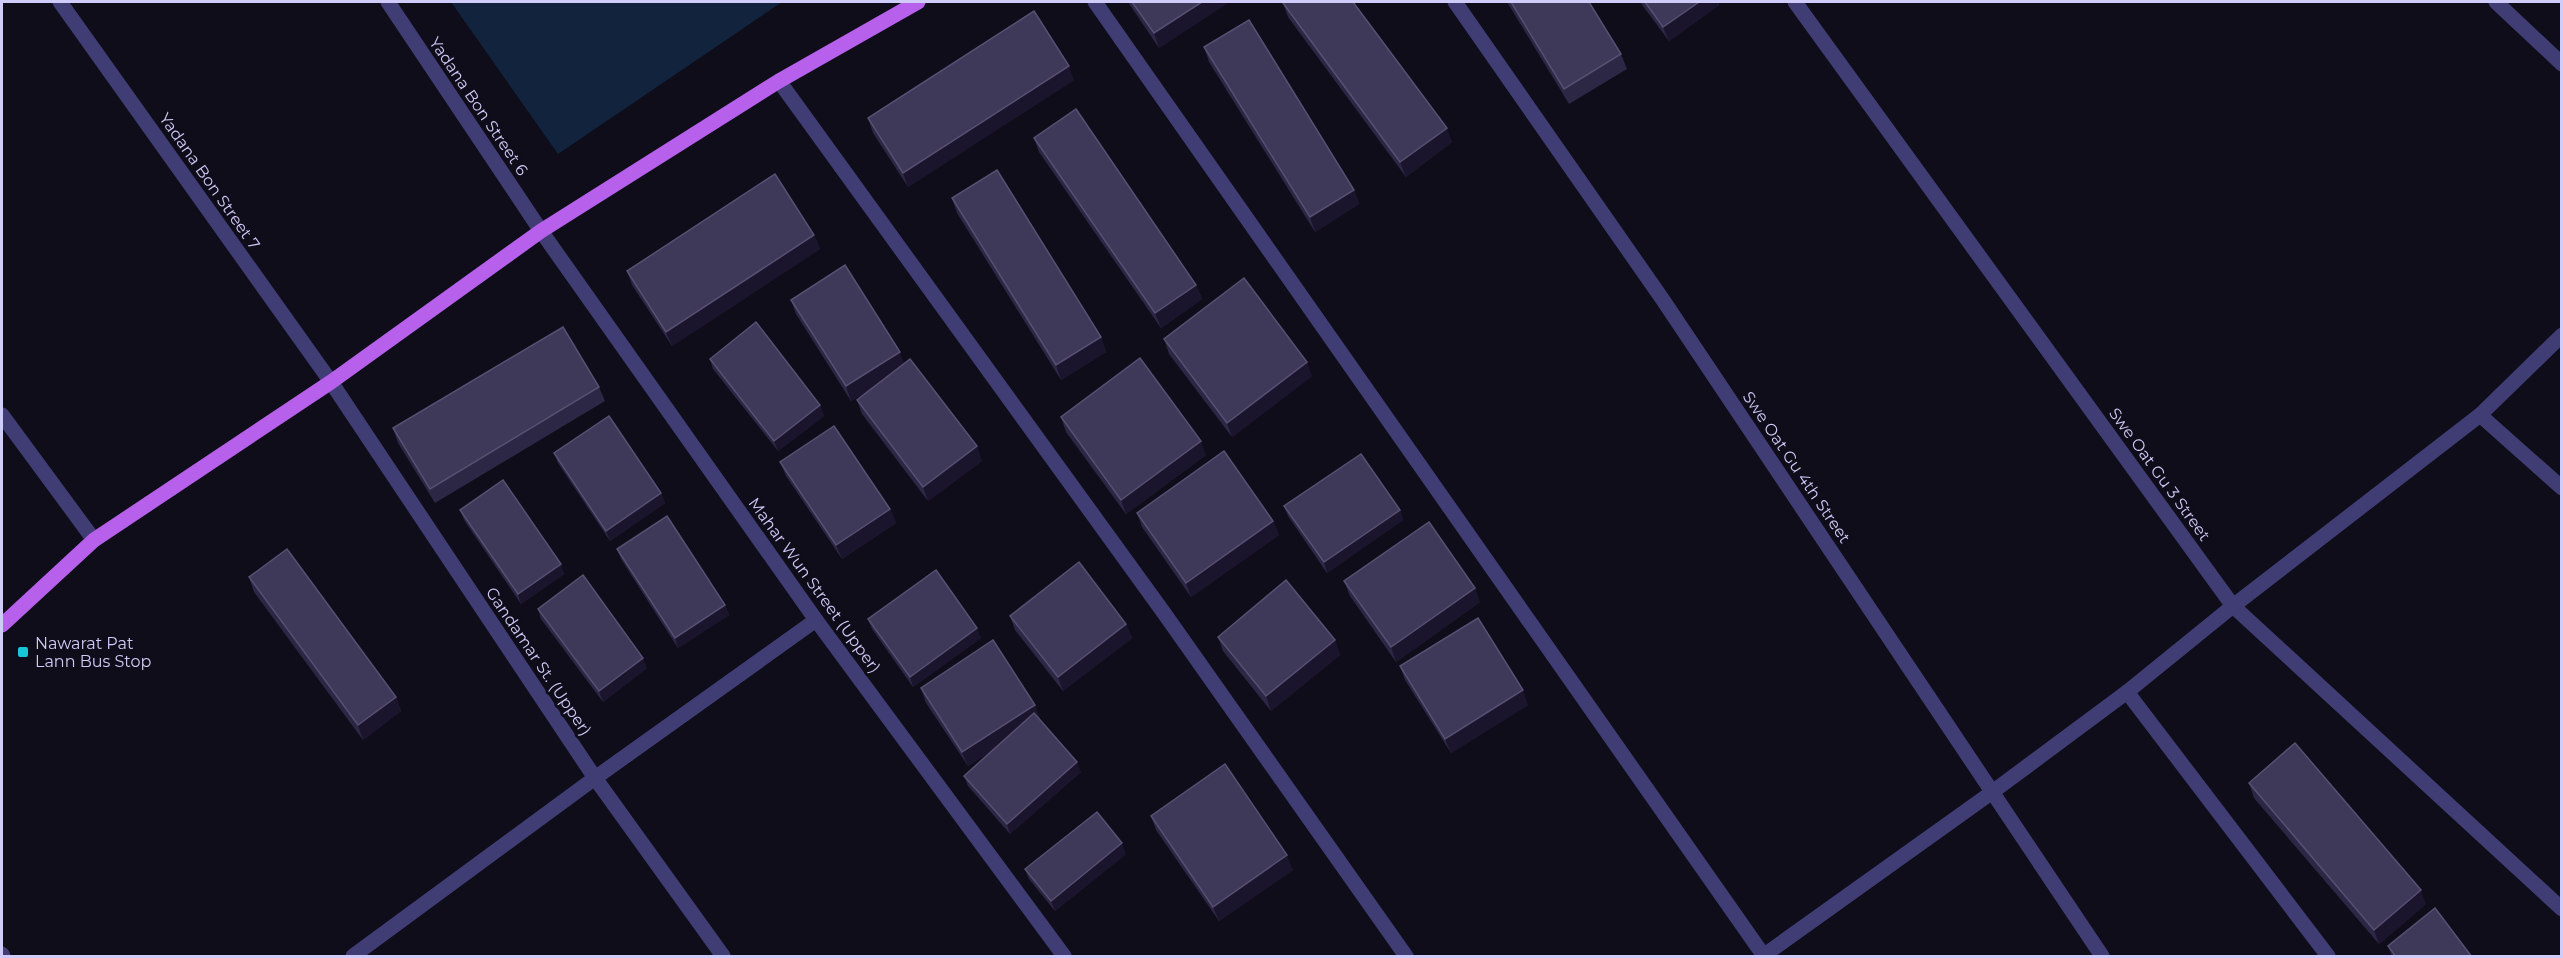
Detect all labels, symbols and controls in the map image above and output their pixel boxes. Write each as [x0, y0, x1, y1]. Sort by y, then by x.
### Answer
street label: Yadana Bon Street 6 [425, 34, 532, 179]
street label: Yadana Bon Street 7 [155, 109, 264, 253]
street label: Swe Oat Gu 4th Street [1739, 388, 1855, 547]
street label: Swe Oat Gu 3 Street [2105, 404, 2215, 545]
street label: Mahar Wun Street (Upper) [745, 494, 885, 677]
street label: Gandamar St. (Upper) [482, 583, 595, 739]
place label: Nawarat Pat Lann Bus Stop [35, 634, 152, 671]
marker: Nawarat Pat Lann Bus Stop [16, 645, 30, 659]

